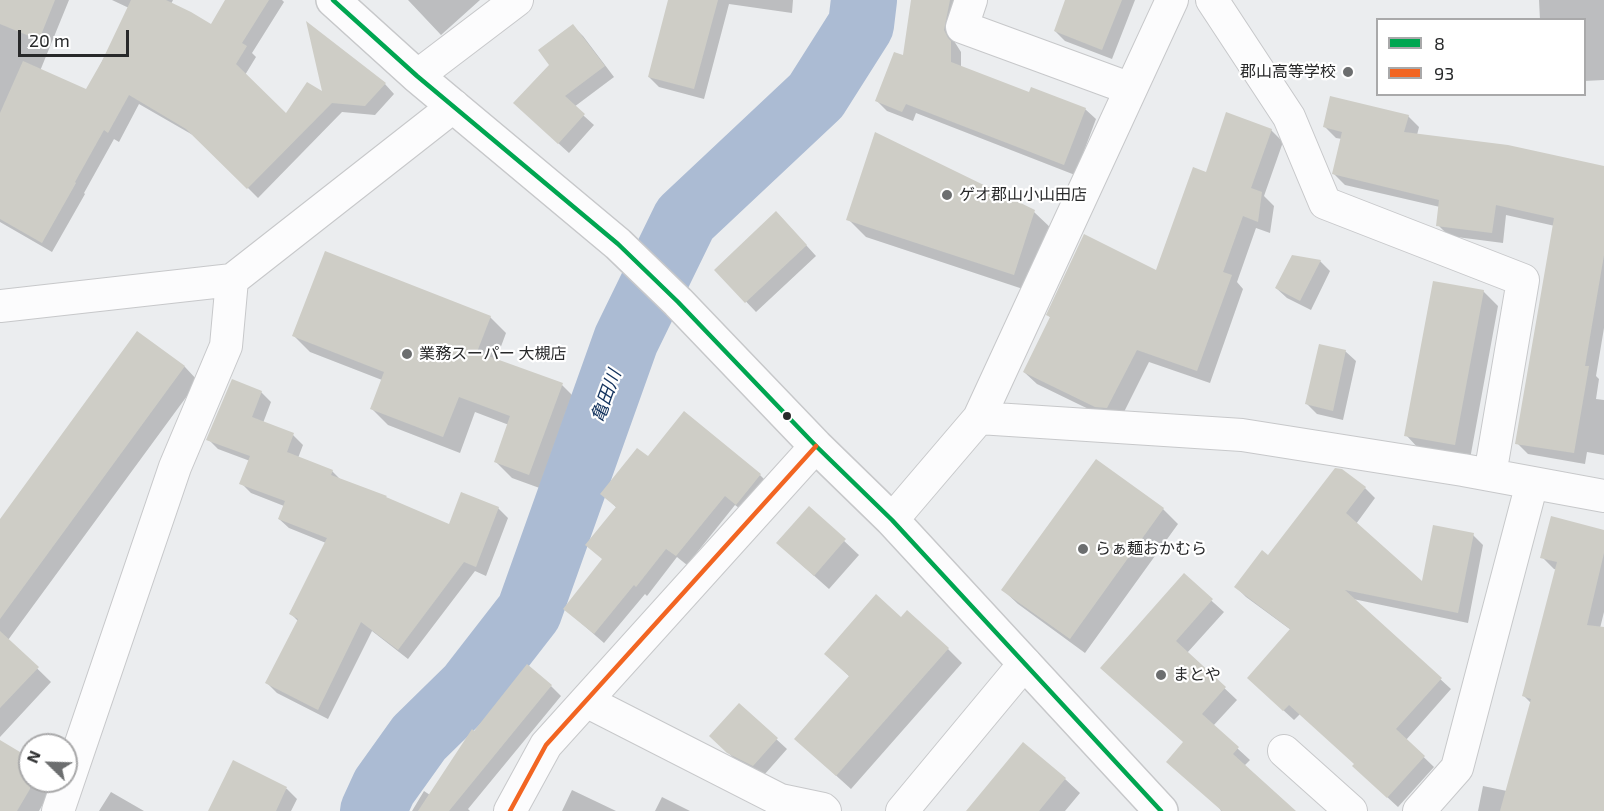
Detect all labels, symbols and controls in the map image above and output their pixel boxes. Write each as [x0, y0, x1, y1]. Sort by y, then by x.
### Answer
scale bar [21, 18, 132, 56]
legend [1376, 18, 1586, 96]
text: 20 m [29, 29, 70, 51]
text: 8 [1434, 32, 1445, 54]
place label: 郡山高等学校 [1240, 62, 1336, 82]
text: 93 [1434, 62, 1454, 84]
marker: 郡山高等学校 [1341, 65, 1355, 79]
place label: ゲオ郡山小山田店 [959, 185, 1087, 205]
marker: ゲオ郡山小山田店 [940, 188, 954, 202]
place label: 業務スーパー 大槻店 [419, 344, 567, 364]
marker: 業務スーパー 大槻店 [400, 347, 414, 361]
water label: 亀田川 [587, 367, 625, 425]
unlabelled marker [781, 410, 793, 422]
place label: らぁ麺おかむら [1095, 539, 1207, 559]
marker: らぁ麺おかむら [1076, 542, 1090, 556]
place label: まとや [1173, 665, 1221, 685]
marker: まとや [1154, 668, 1168, 682]
north arrow [18, 733, 78, 793]
text: N [22, 748, 44, 766]

